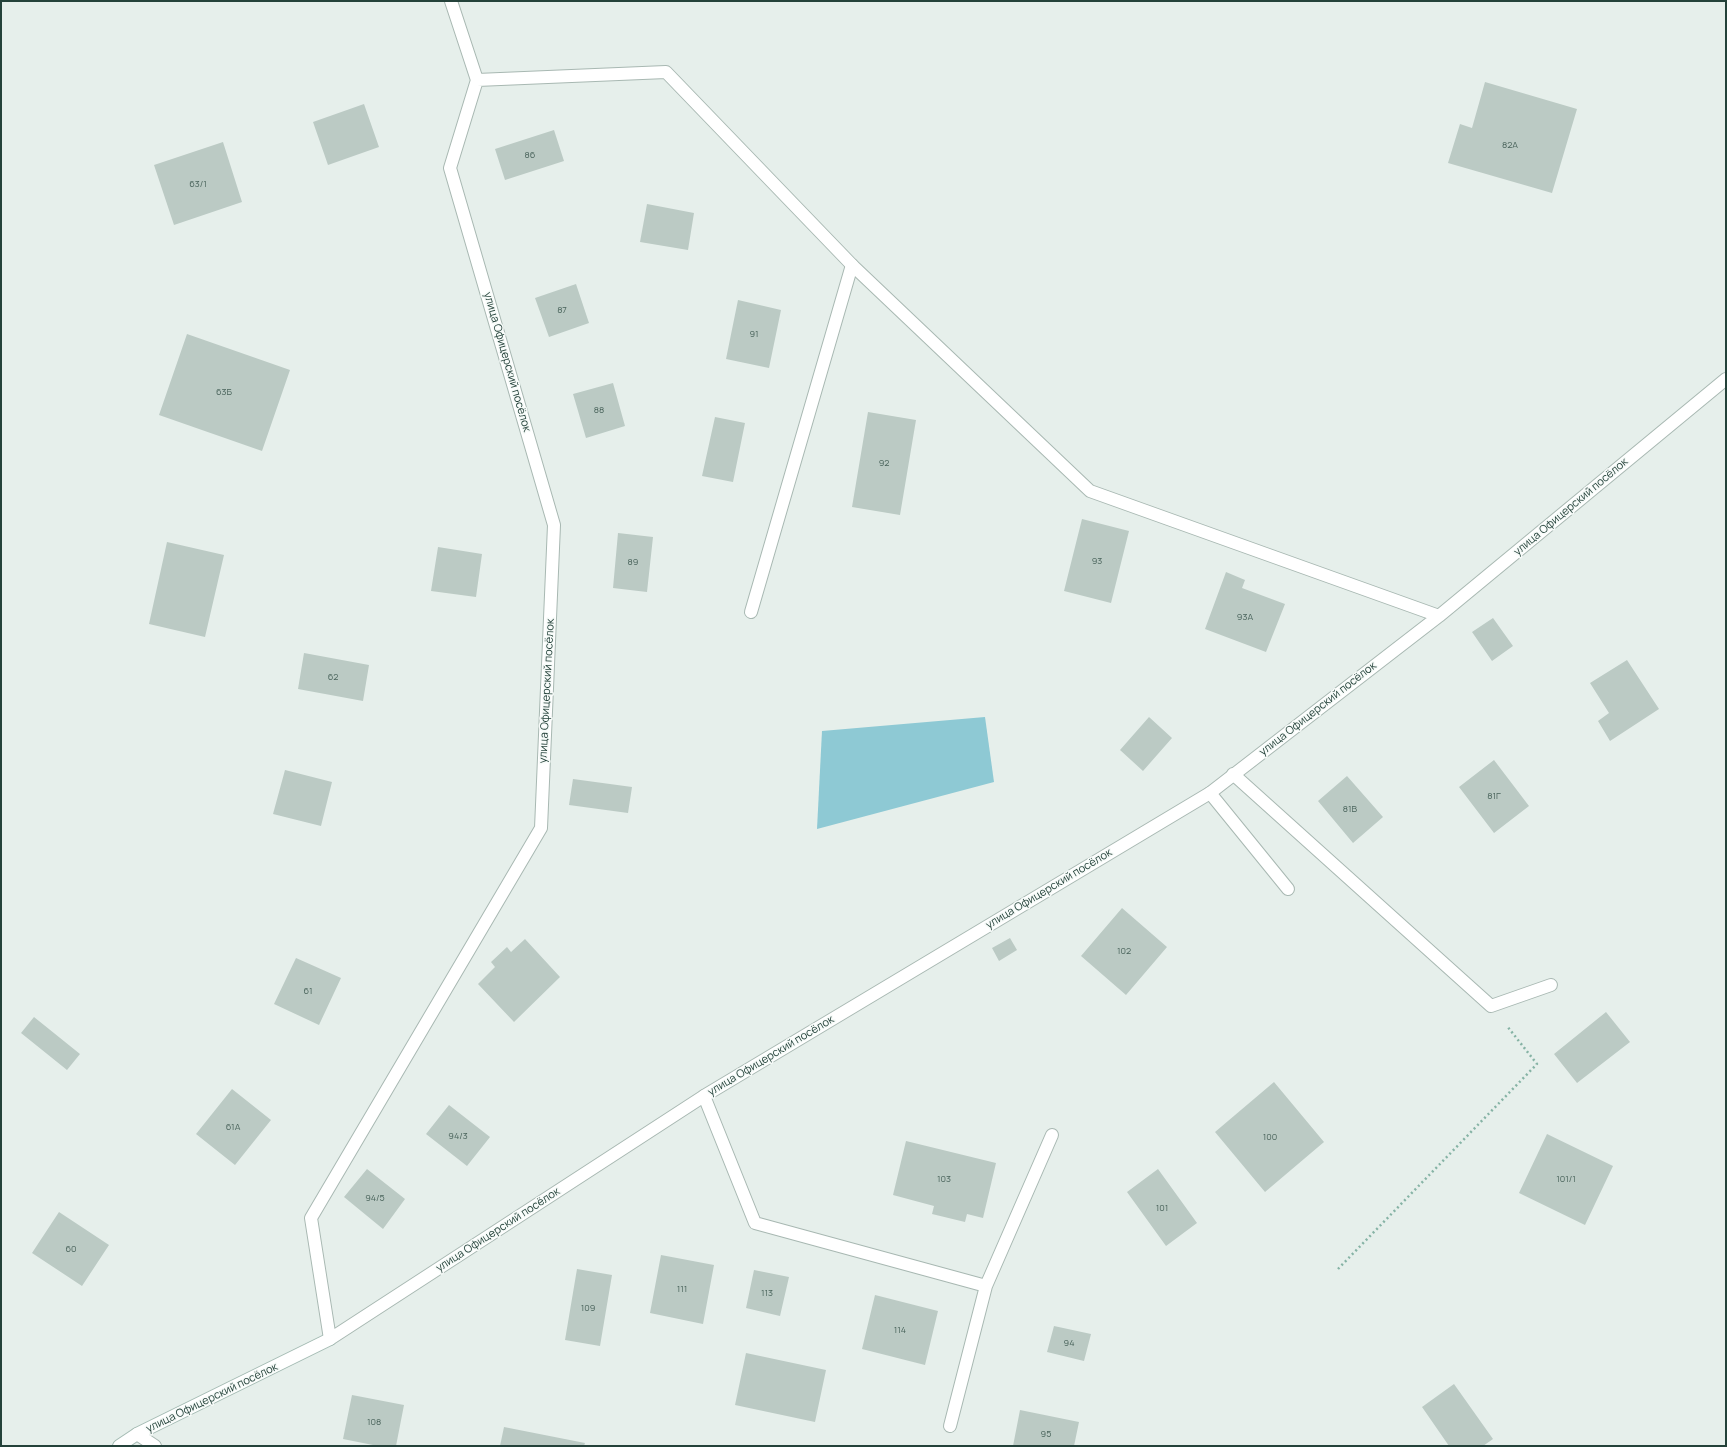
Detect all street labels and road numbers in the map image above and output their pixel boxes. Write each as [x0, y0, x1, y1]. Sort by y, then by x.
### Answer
street label: улица Офицерский посёлок [481, 290, 533, 434]
street label: улица Офицерский посёлок [1511, 455, 1631, 559]
street label: улица Офицерский посёлок [537, 618, 557, 764]
street label: улица Офицерский посёлок [1257, 659, 1379, 759]
street label: улица Офицерский посёлок [983, 846, 1115, 932]
street label: улица Офицерский посёлок [705, 1013, 837, 1099]
street label: улица Офицерский посёлок [434, 1185, 562, 1275]
street label: улица Офицерский посёлок [144, 1360, 280, 1436]

